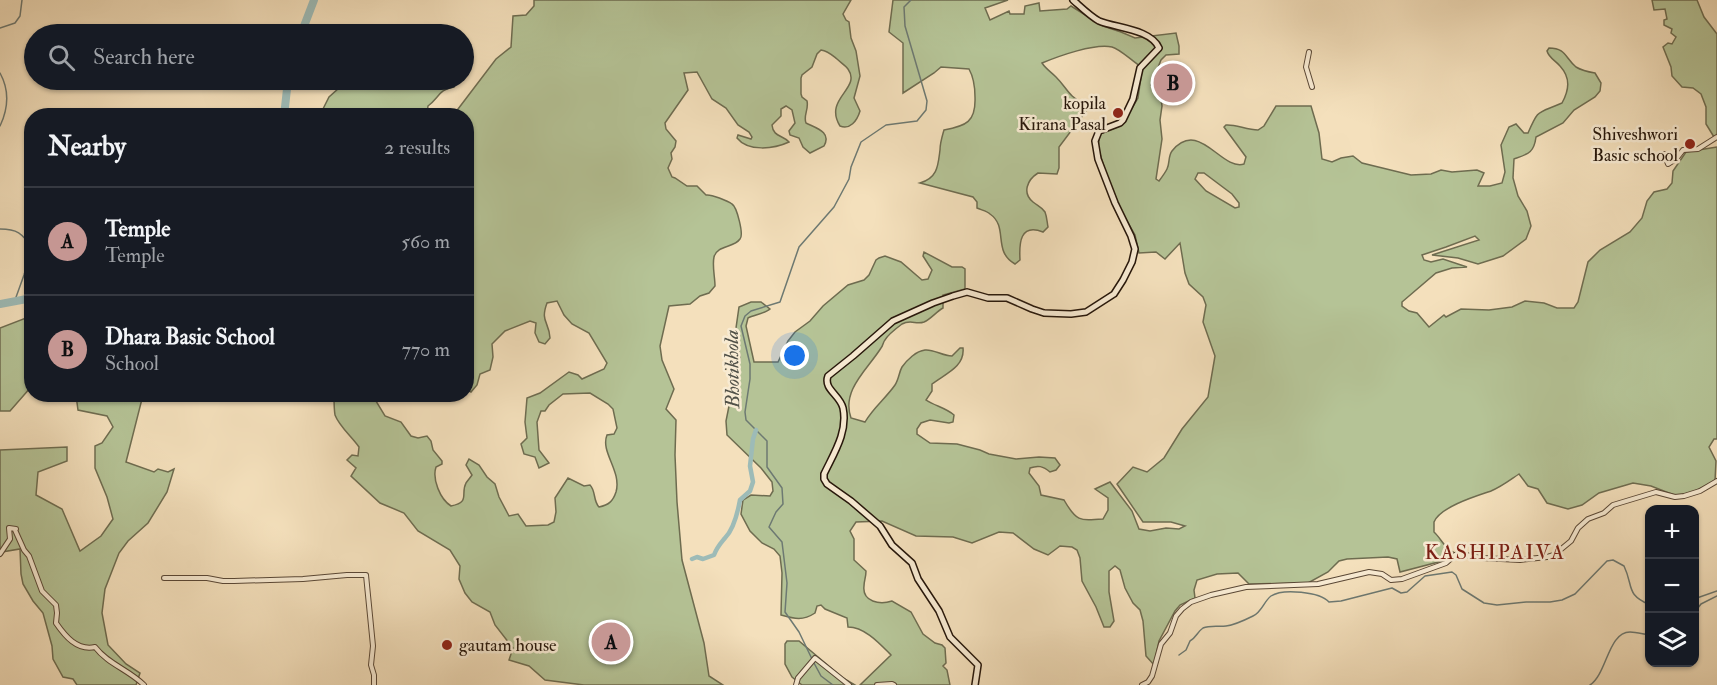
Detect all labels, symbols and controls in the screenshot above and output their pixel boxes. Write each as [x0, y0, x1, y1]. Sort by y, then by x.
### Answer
search box [24, 24, 474, 90]
icon: search [45, 41, 78, 74]
text: Search here [93, 43, 195, 71]
pin: B [1154, 60, 1192, 106]
place label: kopila Kirana Pasal [1018, 92, 1107, 136]
marker: kopila Kirana Pasal [1111, 106, 1125, 120]
place label: Shiveshwori Basic school [1592, 123, 1678, 167]
text: Nearby [48, 131, 126, 163]
text: 2 results [384, 135, 450, 160]
marker: Shiveshwori Basic school [1683, 137, 1697, 151]
text: Temple [105, 215, 170, 243]
text: A [61, 229, 74, 254]
text: 560 m [401, 229, 450, 254]
text: Temple [105, 243, 165, 268]
text: Dhara Basic School [105, 323, 275, 351]
water label: Bhotikhola [719, 329, 745, 410]
text: B [61, 337, 74, 362]
text: 770 m [402, 337, 450, 362]
your location [780, 341, 809, 370]
text: School [105, 351, 159, 376]
map controls [1645, 505, 1699, 667]
button: + [1645, 505, 1699, 559]
district label: KASHIPAIVA [1425, 539, 1565, 566]
button: − [1645, 559, 1699, 613]
button: layers [1645, 613, 1699, 667]
pin: A [592, 620, 630, 664]
place label: gautam house [459, 634, 557, 657]
marker: gautam house [440, 638, 454, 652]

